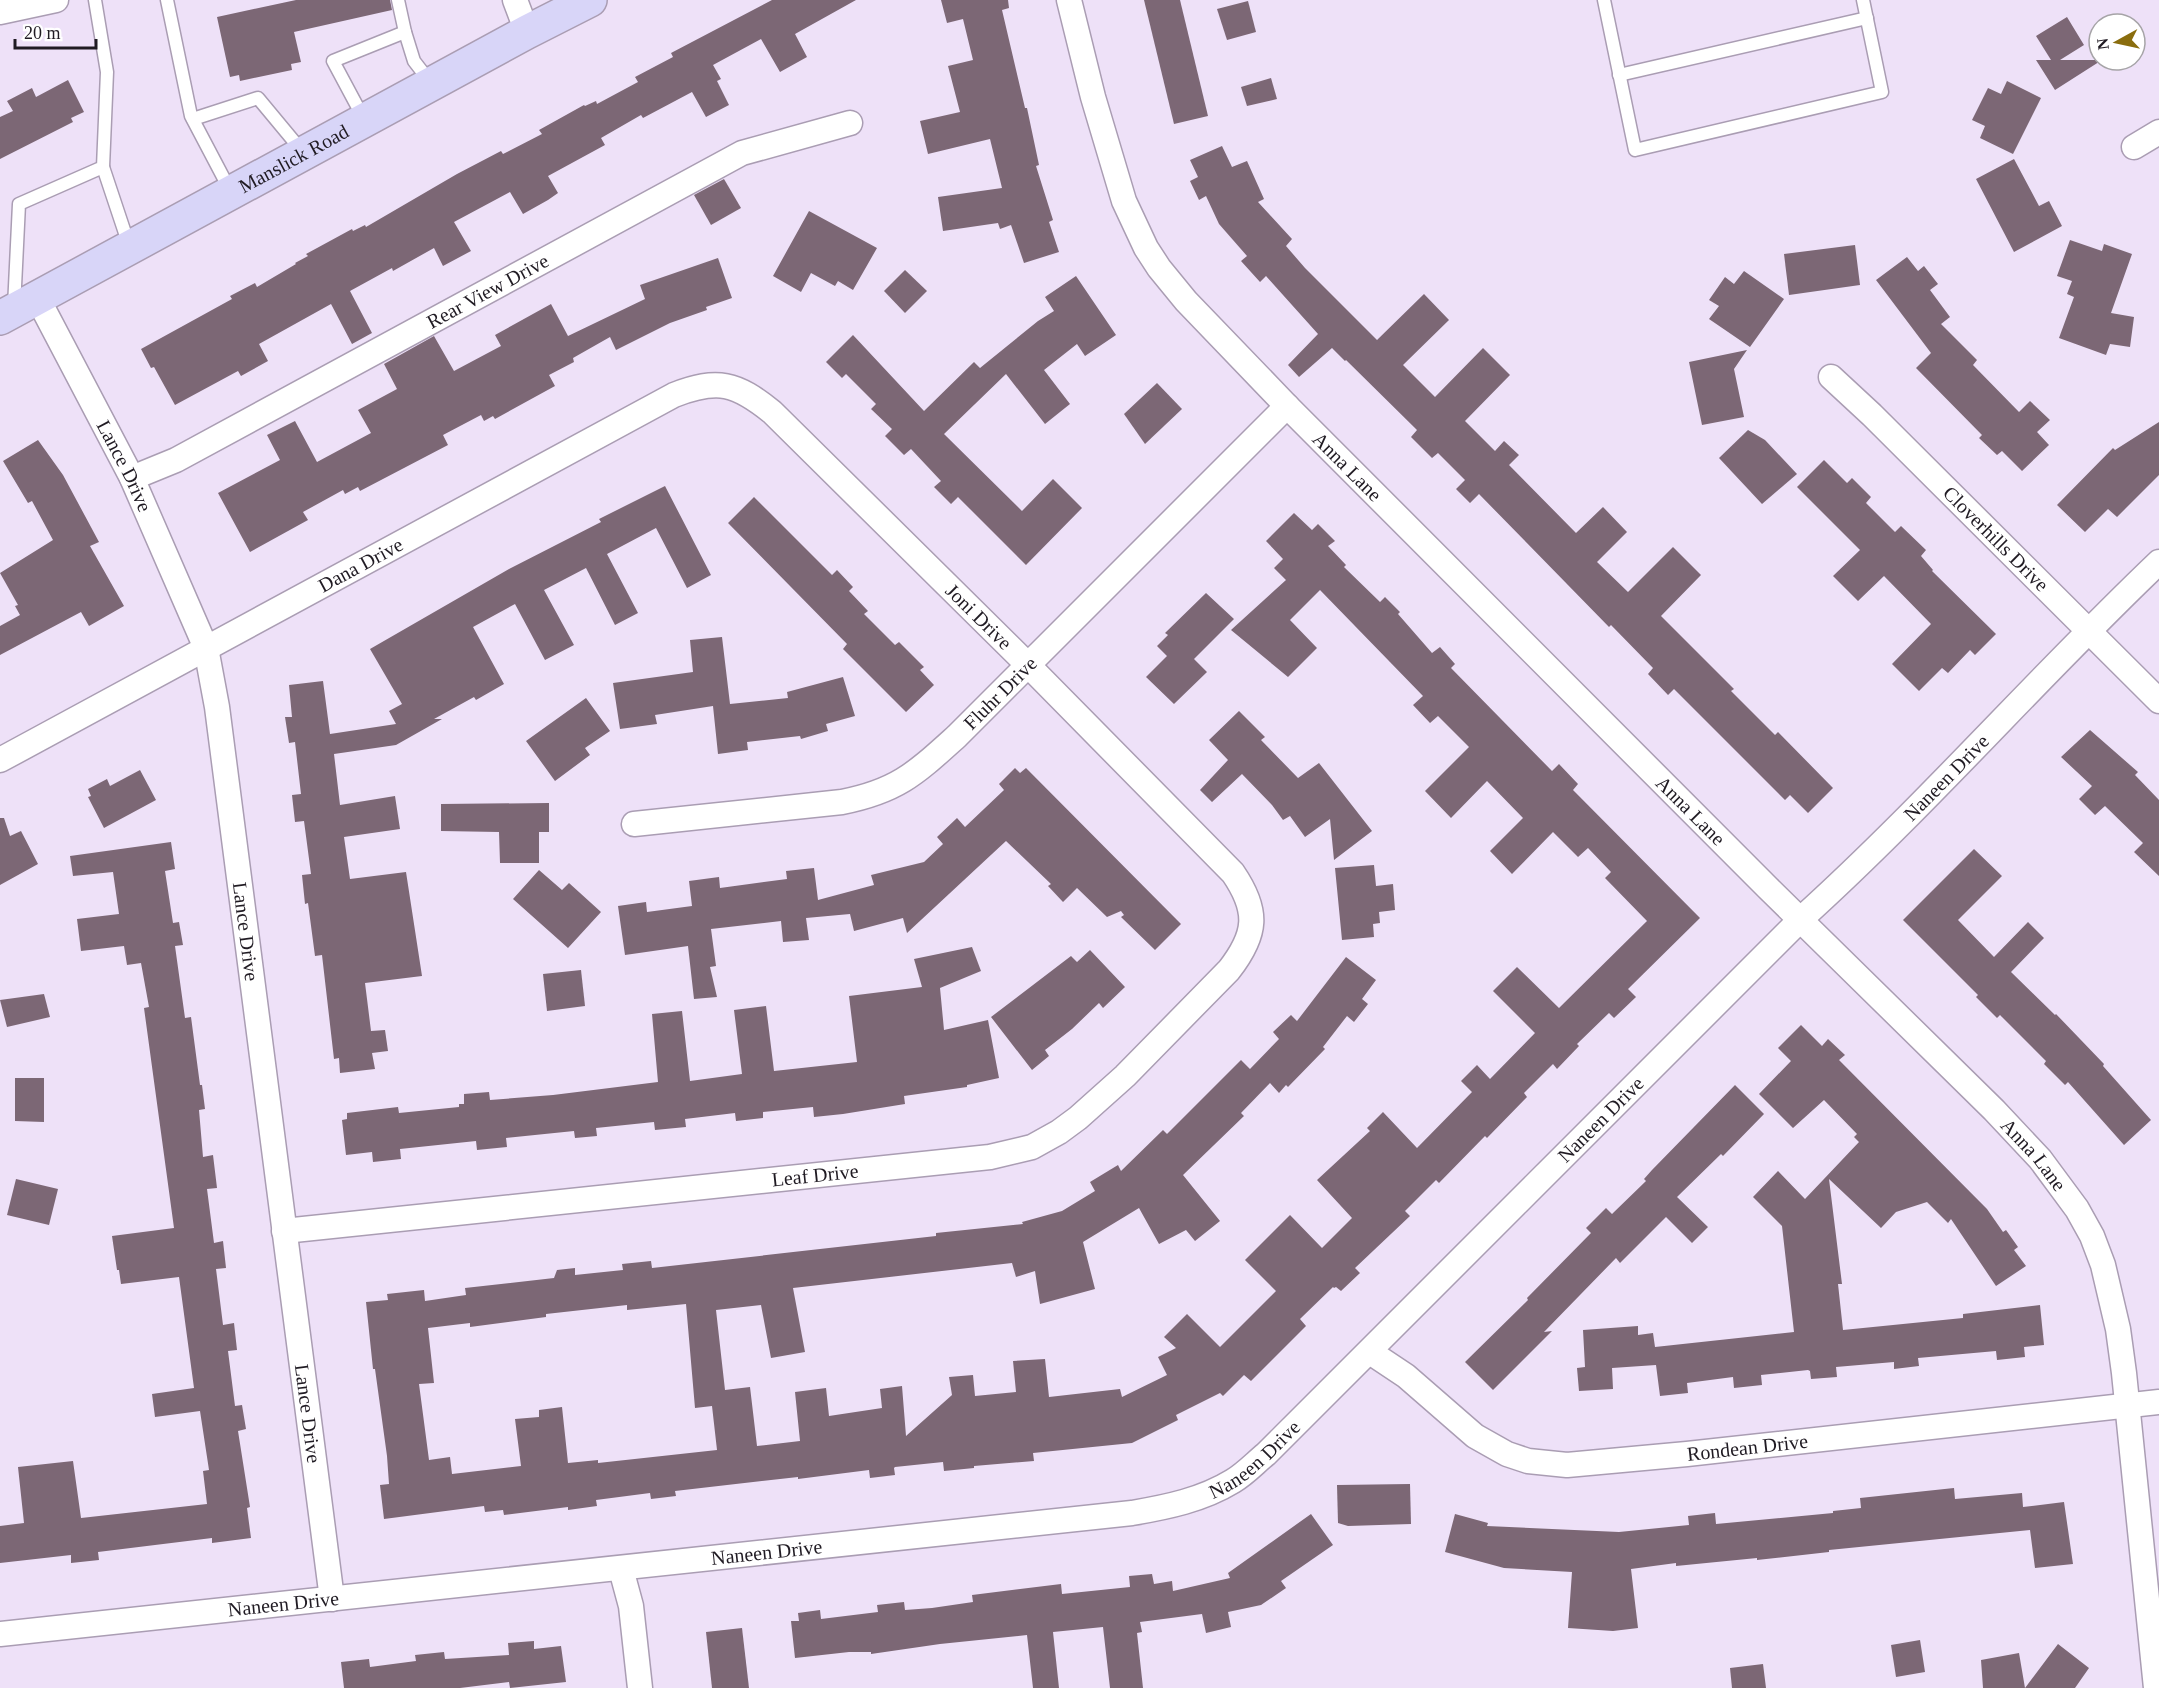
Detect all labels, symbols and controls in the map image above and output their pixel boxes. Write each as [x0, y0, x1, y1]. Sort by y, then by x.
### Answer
scale bar [15, 12, 96, 50]
north arrow [2087, 12, 2147, 72]
text: 20 m [24, 23, 61, 43]
text: N [2093, 37, 2112, 51]
street label: Manslick Road [235, 120, 352, 197]
street label: Rear View Drive [423, 249, 552, 333]
street label: Lance Drive [93, 416, 156, 515]
street label: Anna Lane [1308, 427, 1386, 506]
street label: Cloverhills Drive [1939, 482, 2053, 596]
street label: Dana Drive [314, 533, 407, 597]
street label: Joni Drive [941, 579, 1017, 654]
street label: Fluhr Drive [959, 652, 1041, 734]
street label: Naneen Drive [1899, 730, 1993, 825]
street label: Anna Lane [1652, 771, 1730, 850]
street label: Lance Drive [229, 881, 263, 982]
street label: Naneen Drive [1553, 1072, 1648, 1167]
street label: Anna Lane [1997, 1114, 2071, 1195]
street label: Leaf Drive [771, 1159, 860, 1190]
street label: Lance Drive [291, 1363, 325, 1464]
street label: Naneen Drive [1205, 1416, 1304, 1503]
street label: Rondean Drive [1686, 1430, 1809, 1465]
street label: Naneen Drive [710, 1535, 823, 1569]
street label: Naneen Drive [227, 1587, 340, 1621]

